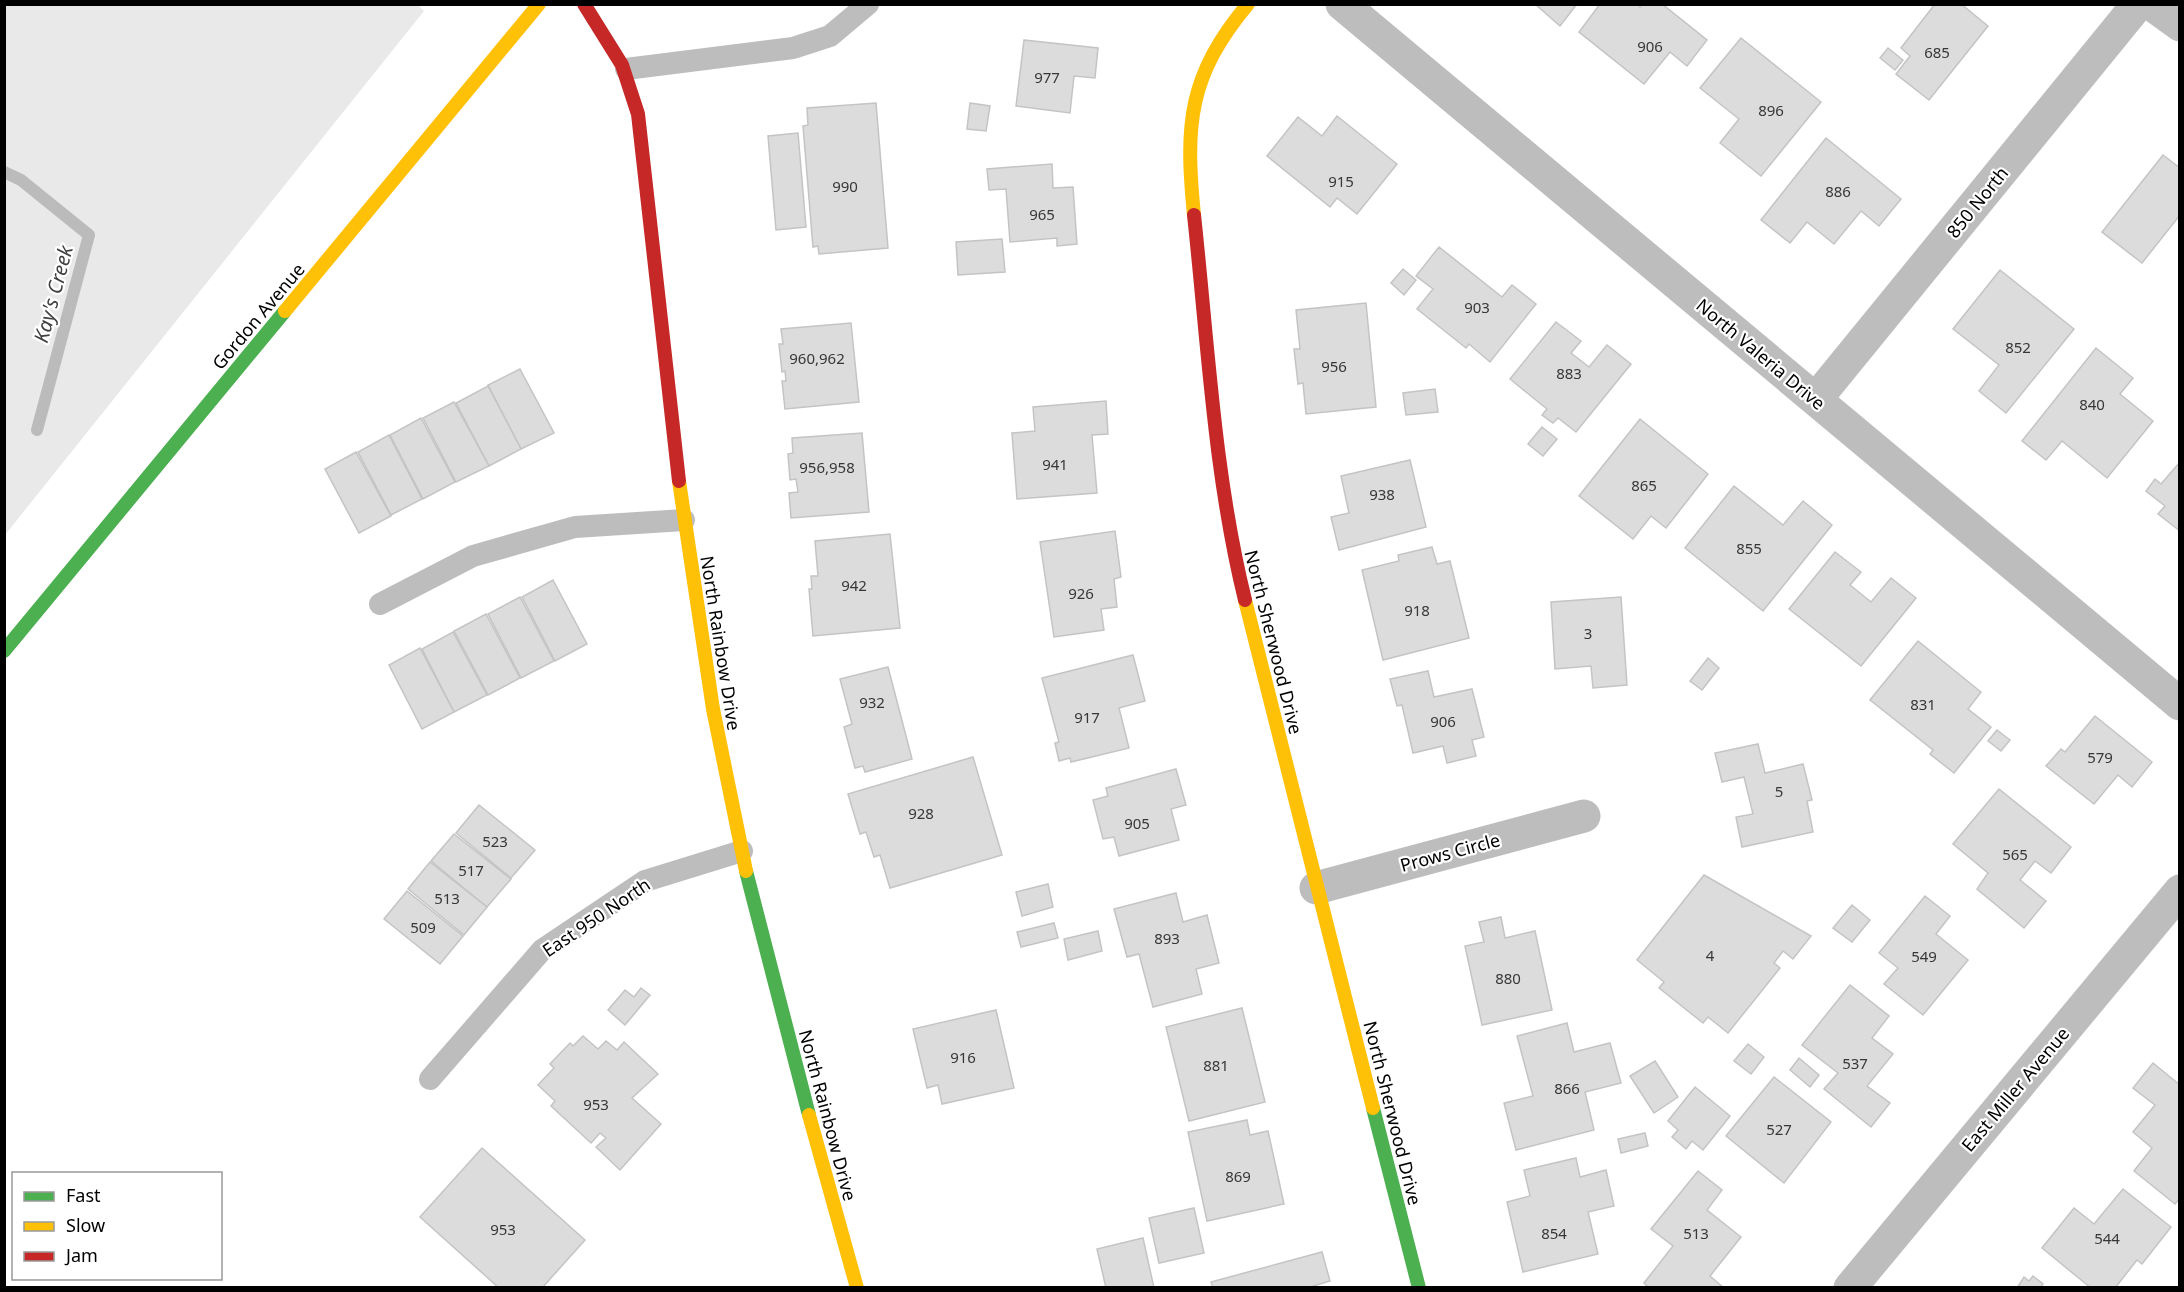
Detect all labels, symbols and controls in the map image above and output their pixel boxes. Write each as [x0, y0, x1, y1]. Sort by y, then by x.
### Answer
house number: 906 [1637, 36, 1663, 56]
house number: 685 [1924, 42, 1950, 62]
house number: 977 [1034, 67, 1060, 87]
house number: 896 [1758, 100, 1784, 120]
street label: 850 North [1941, 161, 2013, 243]
house number: 915 [1328, 171, 1354, 191]
house number: 990 [832, 176, 858, 196]
house number: 886 [1825, 181, 1851, 201]
house number: 965 [1029, 204, 1055, 224]
water label: Kay's Creek [27, 241, 79, 346]
street label: Gordon Avenue [206, 258, 310, 374]
street label: North Valeria Drive [1692, 293, 1830, 415]
house number: 903 [1464, 297, 1490, 317]
house number: 852 [2005, 337, 2031, 357]
house number: 960,962 [789, 348, 845, 368]
house number: 956 [1321, 356, 1347, 376]
house number: 883 [1556, 363, 1582, 383]
house number: 840 [2079, 394, 2105, 414]
house number: 941 [1042, 454, 1068, 474]
house number: 956,958 [799, 457, 855, 477]
house number: 865 [1631, 475, 1657, 495]
house number: 938 [1369, 484, 1395, 504]
house number: 855 [1736, 538, 1762, 558]
street label: North Sherwood Drive [1239, 547, 1309, 737]
street label: North Rainbow Drive [695, 554, 747, 732]
house number: 942 [841, 575, 867, 595]
house number: 926 [1068, 583, 1094, 603]
house number: 918 [1404, 600, 1430, 620]
house number: 3 [1584, 623, 1592, 643]
house number: 932 [859, 692, 885, 712]
house number: 831 [1910, 694, 1936, 714]
house number: 917 [1074, 707, 1100, 727]
house number: 906 [1430, 711, 1456, 731]
house number: 579 [2087, 747, 2113, 767]
house number: 5 [1775, 781, 1783, 801]
house number: 928 [908, 803, 934, 823]
house number: 905 [1124, 813, 1150, 833]
street label: Prows Circle [1397, 827, 1503, 877]
house number: 523 [482, 831, 508, 851]
house number: 565 [2002, 844, 2028, 864]
house number: 517 [458, 860, 484, 880]
street label: East 950 North [537, 872, 655, 962]
house number: 513 [434, 888, 460, 908]
house number: 509 [410, 917, 436, 937]
house number: 893 [1154, 928, 1180, 948]
house number: 4 [1706, 945, 1715, 965]
house number: 549 [1911, 946, 1937, 966]
house number: 880 [1495, 968, 1521, 988]
street label: North Sherwood Drive [1358, 1018, 1428, 1208]
street label: East Miller Avenue [1956, 1022, 2074, 1156]
street label: North Rainbow Drive [794, 1027, 862, 1203]
house number: 916 [950, 1047, 976, 1067]
house number: 537 [1842, 1053, 1868, 1073]
house number: 881 [1203, 1055, 1229, 1075]
house number: 866 [1554, 1078, 1580, 1098]
house number: 953 [583, 1094, 609, 1114]
house number: 527 [1766, 1119, 1792, 1139]
house number: 869 [1225, 1166, 1251, 1186]
legend [12, 1172, 222, 1280]
text: Fast [66, 1183, 101, 1207]
text: Slow [66, 1213, 105, 1237]
house number: 953 [490, 1219, 516, 1239]
house number: 854 [1541, 1223, 1567, 1243]
house number: 513 [1683, 1223, 1709, 1243]
house number: 544 [2094, 1228, 2120, 1248]
text: Jam [64, 1243, 98, 1267]

